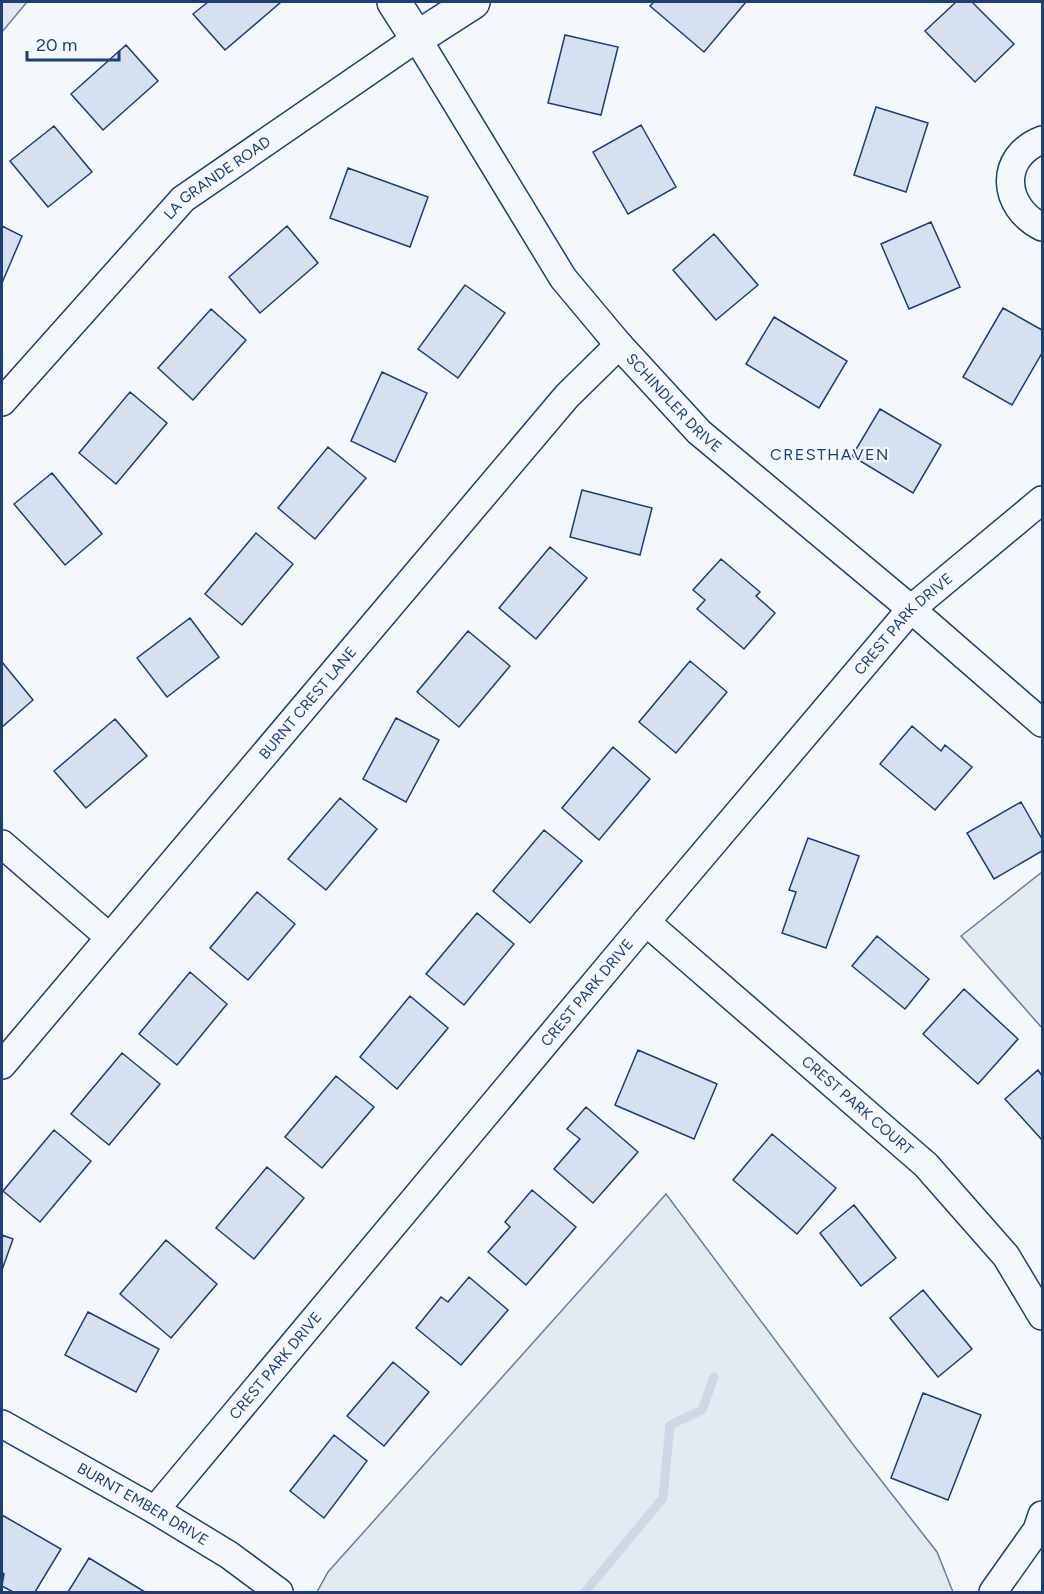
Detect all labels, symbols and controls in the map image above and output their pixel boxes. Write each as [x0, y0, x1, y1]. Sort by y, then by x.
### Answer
scale bar [27, 24, 118, 62]
text: 20 m [36, 34, 77, 56]
street label: LA GRANDE ROAD [160, 132, 274, 223]
street label: SCHINDLER DRIVE [622, 350, 725, 456]
district label: CRESTHAVEN [770, 445, 890, 464]
street label: CREST PARK DRIVE [850, 569, 956, 678]
street label: BURNT CREST LANE [255, 643, 360, 763]
street label: CREST PARK DRIVE [537, 935, 637, 1050]
street label: CREST PARK COURT [798, 1052, 918, 1159]
street label: CREST PARK DRIVE [225, 1308, 326, 1423]
street label: BURNT EMBER DRIVE [74, 1459, 212, 1549]

